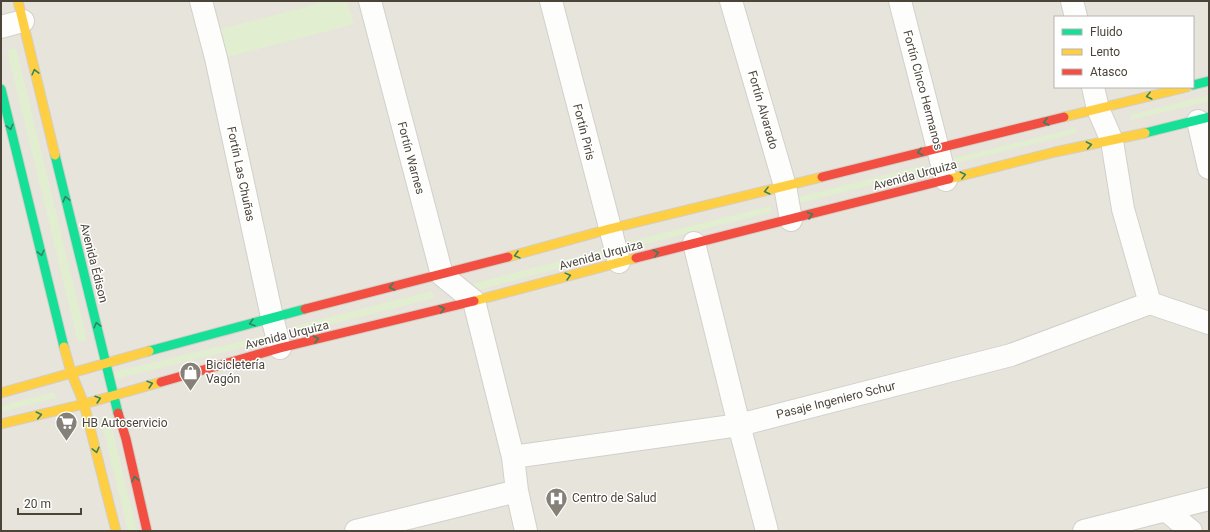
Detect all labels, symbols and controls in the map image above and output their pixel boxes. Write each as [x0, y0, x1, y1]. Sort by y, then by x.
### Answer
legend [1054, 16, 1194, 88]
text: Fluido [1090, 25, 1123, 39]
street label: Fortín Cinco Hermanos [900, 29, 946, 151]
text: Lento [1090, 45, 1120, 59]
text: Atasco [1090, 65, 1128, 79]
one-way arrow [32, 69, 40, 75]
street label: Fortín Alvarado [745, 69, 781, 151]
one-way arrow [1146, 92, 1152, 100]
street label: Fortín Piris [570, 102, 598, 162]
one-way arrow [1043, 117, 1050, 125]
street label: Fortín Warnes [395, 120, 427, 196]
one-way arrow [6, 124, 14, 130]
street label: Fortín Las Chuñas [224, 125, 258, 223]
one-way arrow [1086, 142, 1093, 150]
one-way arrow [917, 148, 923, 156]
street label: Avenida Urquiza [872, 157, 958, 193]
one-way arrow [960, 172, 966, 180]
one-way arrow [764, 186, 770, 194]
one-way arrow [62, 195, 71, 202]
one-way arrow [807, 212, 813, 220]
street label: Avenida Édison [77, 222, 112, 304]
street label: Avenida Urquiza [558, 237, 644, 273]
one-way arrow [653, 249, 660, 257]
one-way arrow [37, 250, 45, 257]
one-way arrow [514, 250, 521, 258]
one-way arrow [564, 272, 571, 281]
one-way arrow [388, 283, 395, 291]
one-way arrow [439, 305, 445, 313]
street label: Avenida Urquiza [244, 318, 330, 352]
one-way arrow [249, 318, 255, 326]
one-way arrow [93, 322, 101, 328]
one-way arrow [313, 336, 319, 344]
place label: Bicicletería Vagón [206, 358, 265, 386]
shop icon: Bicicletería Vagón [178, 359, 204, 392]
street label: Pasaje Ingeniero Schur [775, 378, 897, 422]
one-way arrow [147, 381, 153, 389]
one-way arrow [95, 396, 102, 404]
supermarket icon: HB Autoservicio [53, 410, 79, 443]
one-way arrow [36, 411, 42, 419]
place label: HB Autoservicio [82, 416, 168, 430]
one-way arrow [91, 446, 99, 453]
one-way arrow [132, 476, 140, 483]
hospital icon: Centro de Salud [543, 485, 569, 518]
scale bar [18, 490, 81, 516]
place label: Centro de Salud [572, 491, 657, 505]
text: 20 m [24, 497, 51, 511]

